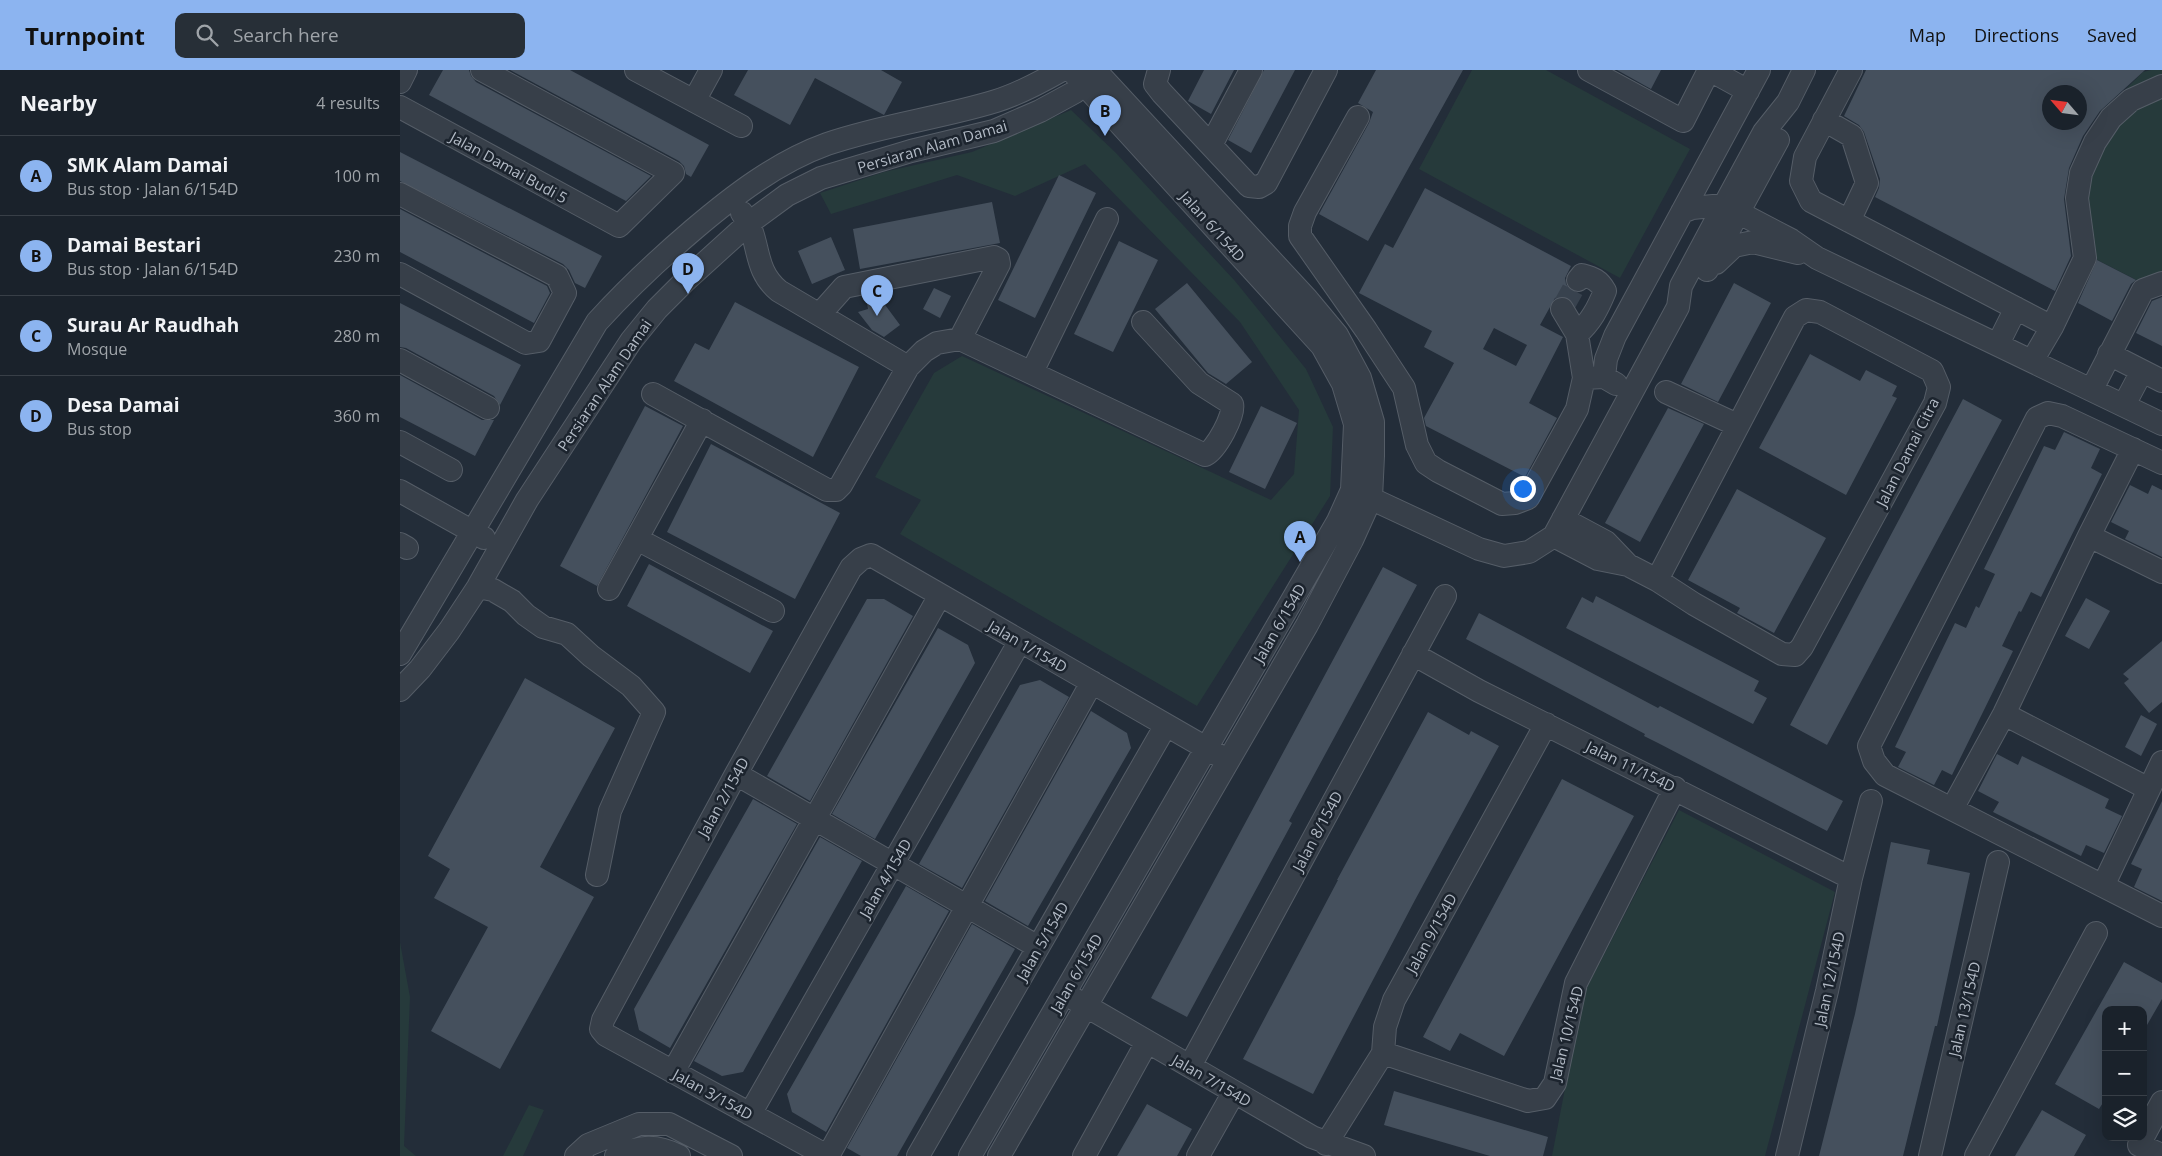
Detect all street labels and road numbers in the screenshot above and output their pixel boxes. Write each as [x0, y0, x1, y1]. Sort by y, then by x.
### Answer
street label: Persiaran Alam Damai [855, 115, 1009, 177]
street label: Jalan Damai Budi 5 [445, 126, 571, 208]
street label: Jalan 6/154D [1175, 185, 1250, 265]
street label: Persiaran Alam Damai [552, 315, 656, 455]
street label: Jalan Damai Citra [1870, 394, 1943, 512]
street label: Jalan 6/154D [1247, 580, 1310, 668]
street label: Jalan 1/154D [983, 614, 1071, 677]
street label: Jalan 11/154D [1581, 735, 1679, 796]
street label: Jalan 2/154D [692, 754, 753, 842]
street label: Jalan 8/154D [1287, 787, 1347, 876]
street label: Jalan 4/154D [853, 835, 916, 923]
street label: Jalan 9/154D [1400, 890, 1461, 978]
street label: Jalan 5/154D [1010, 898, 1073, 986]
street label: Jalan 6/154D [1044, 930, 1107, 1018]
street label: Jalan 12/154D [1809, 930, 1849, 1030]
street label: Jalan 13/154D [1943, 960, 1985, 1060]
street label: Jalan 10/154D [1544, 984, 1587, 1084]
street label: Jalan 7/154D [1167, 1048, 1255, 1111]
street label: Jalan 3/154D [668, 1063, 756, 1124]

